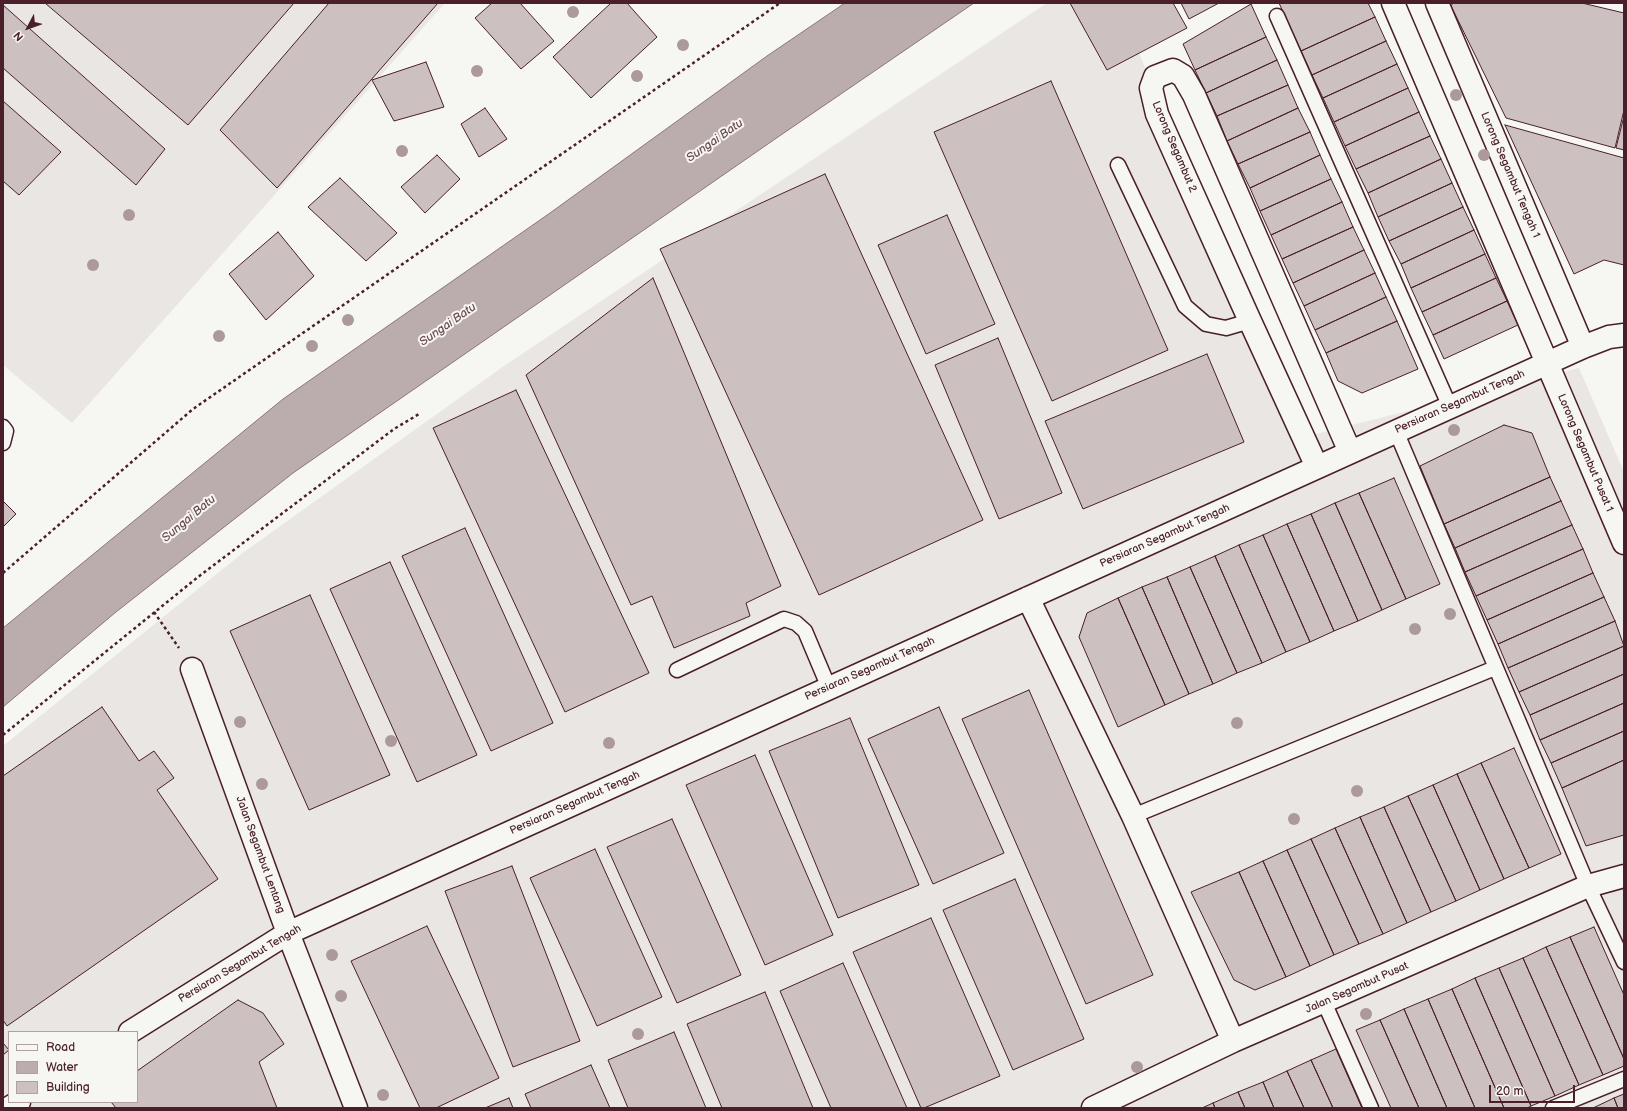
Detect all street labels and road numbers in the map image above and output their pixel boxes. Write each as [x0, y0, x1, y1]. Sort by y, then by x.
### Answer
street label: Lorong Segambut 2 [1149, 99, 1199, 195]
street label: Lorong Segambut Tengah 1 [1477, 110, 1543, 240]
street label: Persiaran Segambut Tengah [1393, 367, 1527, 437]
street label: Lorong Segambut Pusat 1 [1554, 392, 1616, 514]
street label: Persiaran Segambut Tengah [1098, 501, 1232, 571]
street label: Persiaran Segambut Tengah [803, 634, 937, 704]
street label: Persiaran Segambut Tengah [508, 768, 642, 838]
street label: Jalan Segambut Lentang [233, 795, 287, 915]
street label: Persiaran Segambut Tengah [176, 922, 304, 1006]
street label: Jalan Segambut Pusat [1304, 959, 1410, 1017]

